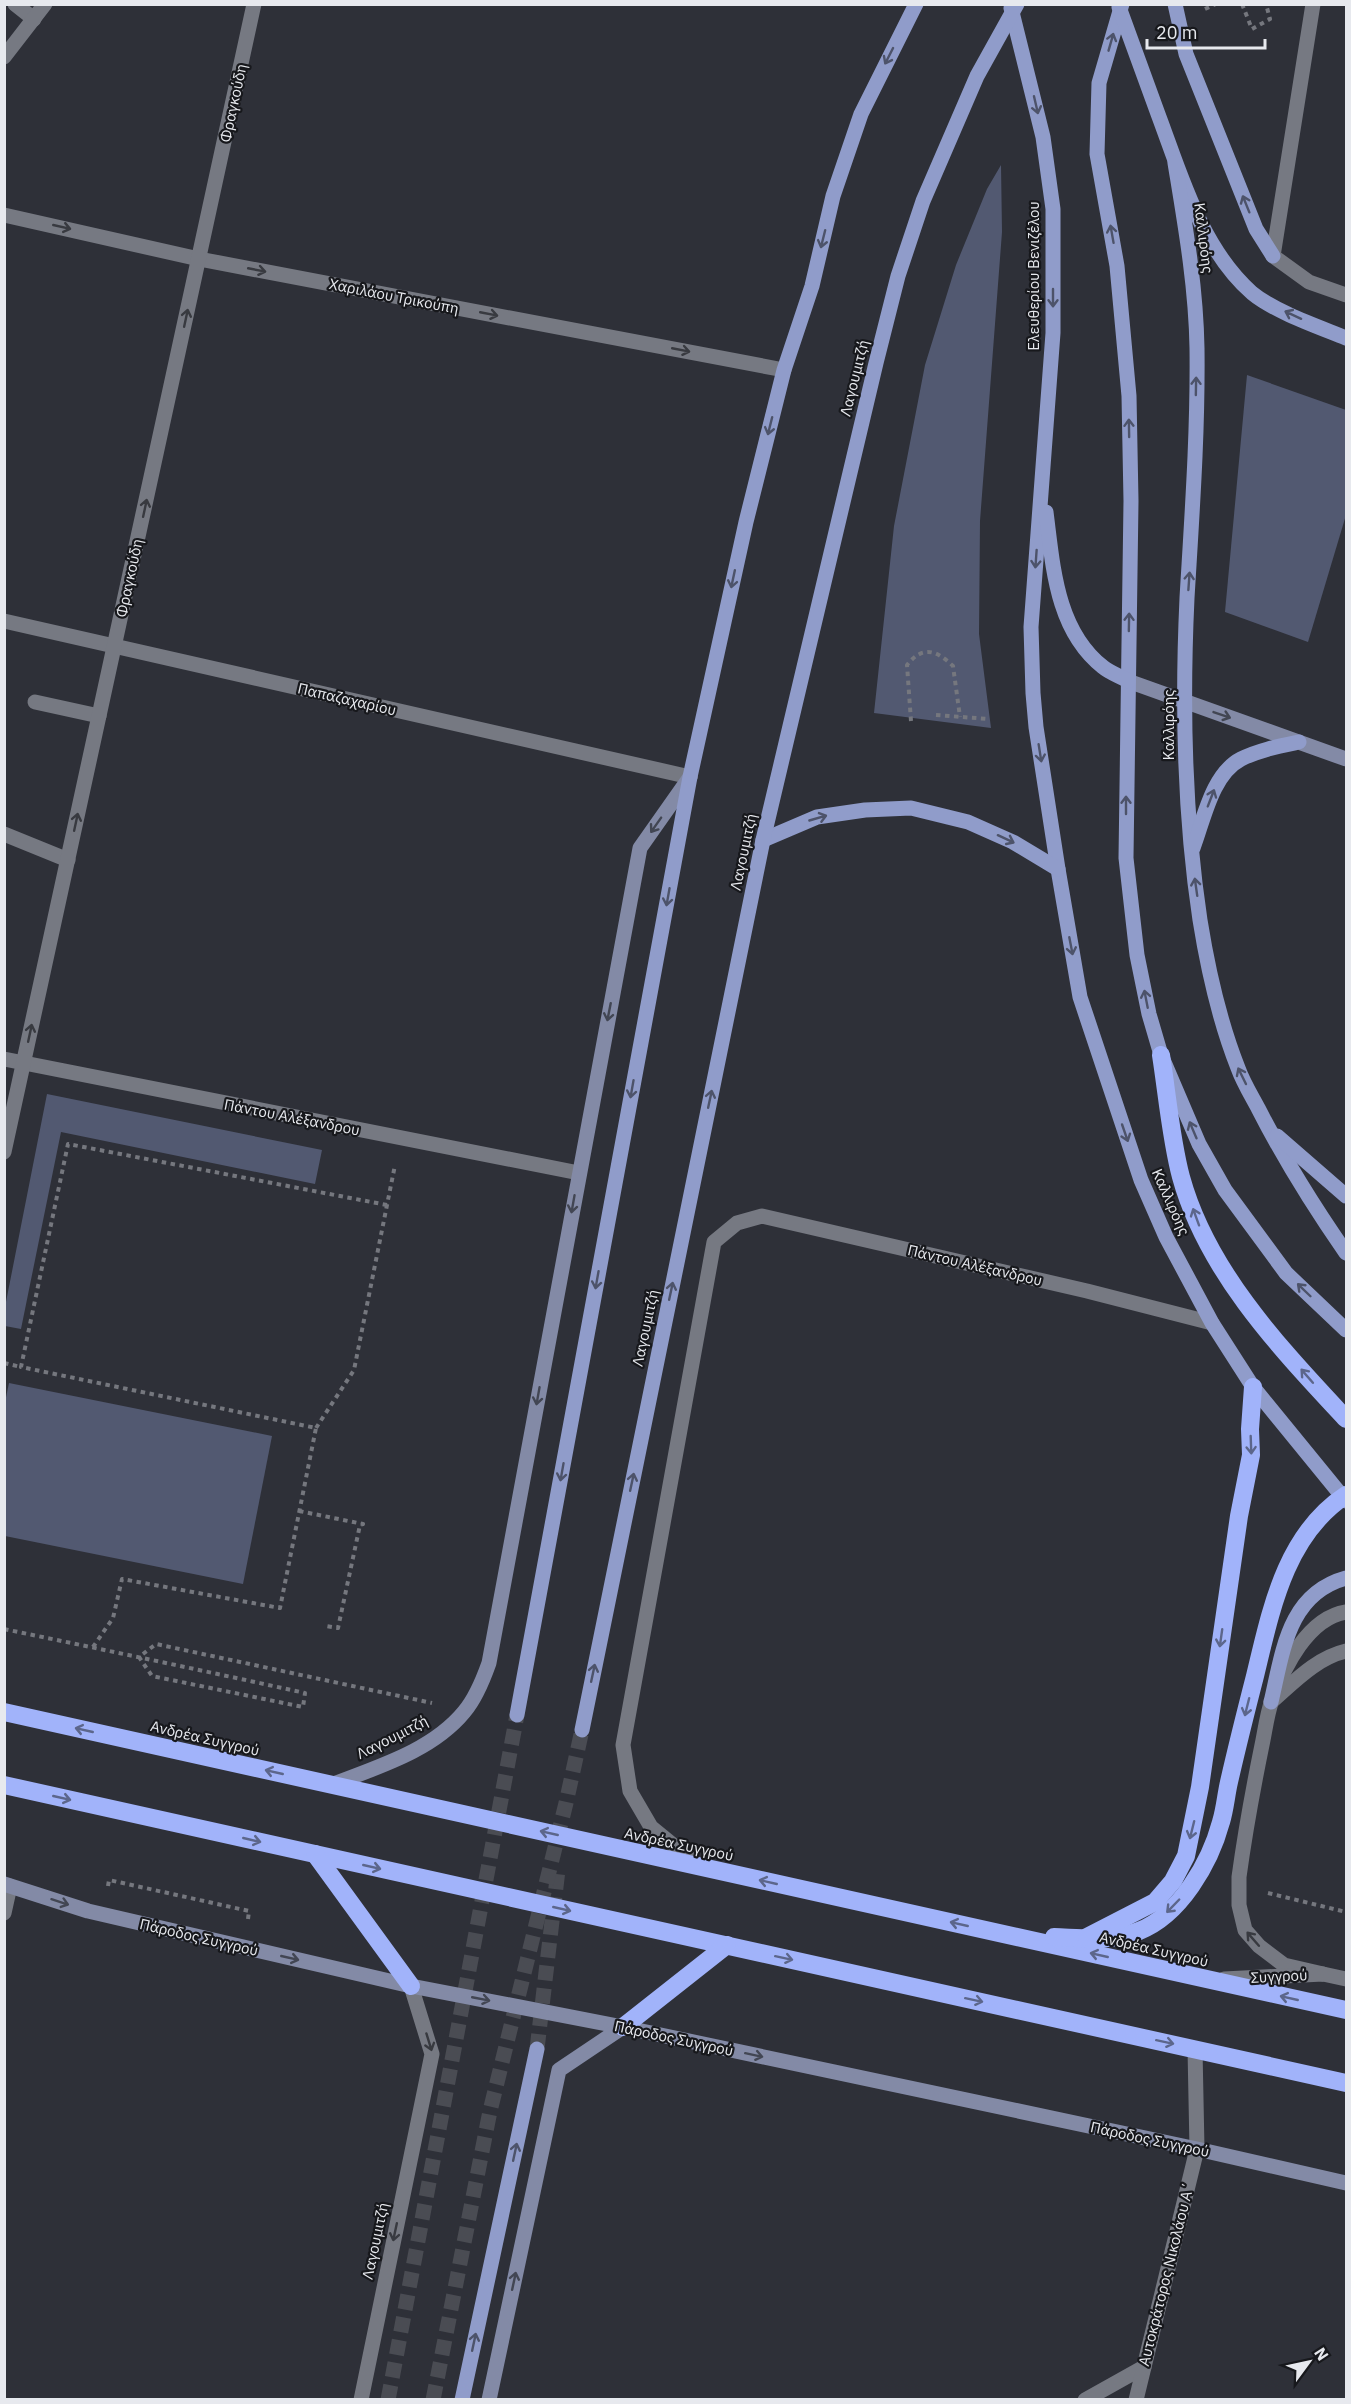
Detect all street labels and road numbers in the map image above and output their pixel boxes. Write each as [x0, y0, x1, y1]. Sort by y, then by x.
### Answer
street label: Φραγκούδη [215, 62, 251, 144]
street label: Ελευθερίου Βενιζέλου [1024, 201, 1043, 351]
street label: Καλλιρόης [1190, 202, 1218, 274]
street label: Χαριλάου Τρικούπη [327, 274, 461, 318]
street label: Λαγουμιτζή [835, 338, 873, 418]
street label: Φραγκούδη [111, 537, 147, 619]
street label: Παπαζαχαρίου [296, 678, 398, 720]
street label: Καλλιρόης [1159, 689, 1178, 761]
street label: Λαγουμιτζή [726, 812, 760, 892]
street label: Πάντου Αλέξανδρου [223, 1095, 361, 1139]
street label: Καλλιρόης [1148, 1166, 1194, 1238]
street label: Πάντου Αλέξανδρου [906, 1240, 1044, 1290]
street label: Λαγουμιτζή [628, 1288, 662, 1368]
street label: Λαγουμιτζή [353, 1711, 431, 1763]
street label: Ανδρέα Συγγρού [149, 1716, 261, 1760]
street label: Ανδρέα Συγγρού [623, 1823, 735, 1865]
street label: Πάροδος Συγγρού [138, 1914, 260, 1960]
street label: Ανδρέα Συγγρού [1098, 1927, 1210, 1971]
street label: Συγγρού [1250, 1965, 1308, 1987]
street label: Πάροδος Συγγρού [613, 2016, 735, 2060]
street label: Πάροδος Συγγρού [1089, 2117, 1211, 2161]
street label: Αυτοκράτορος Νικολάου Α΄ [1134, 2180, 1198, 2368]
street label: Λαγουμιτζή [358, 2201, 392, 2281]

